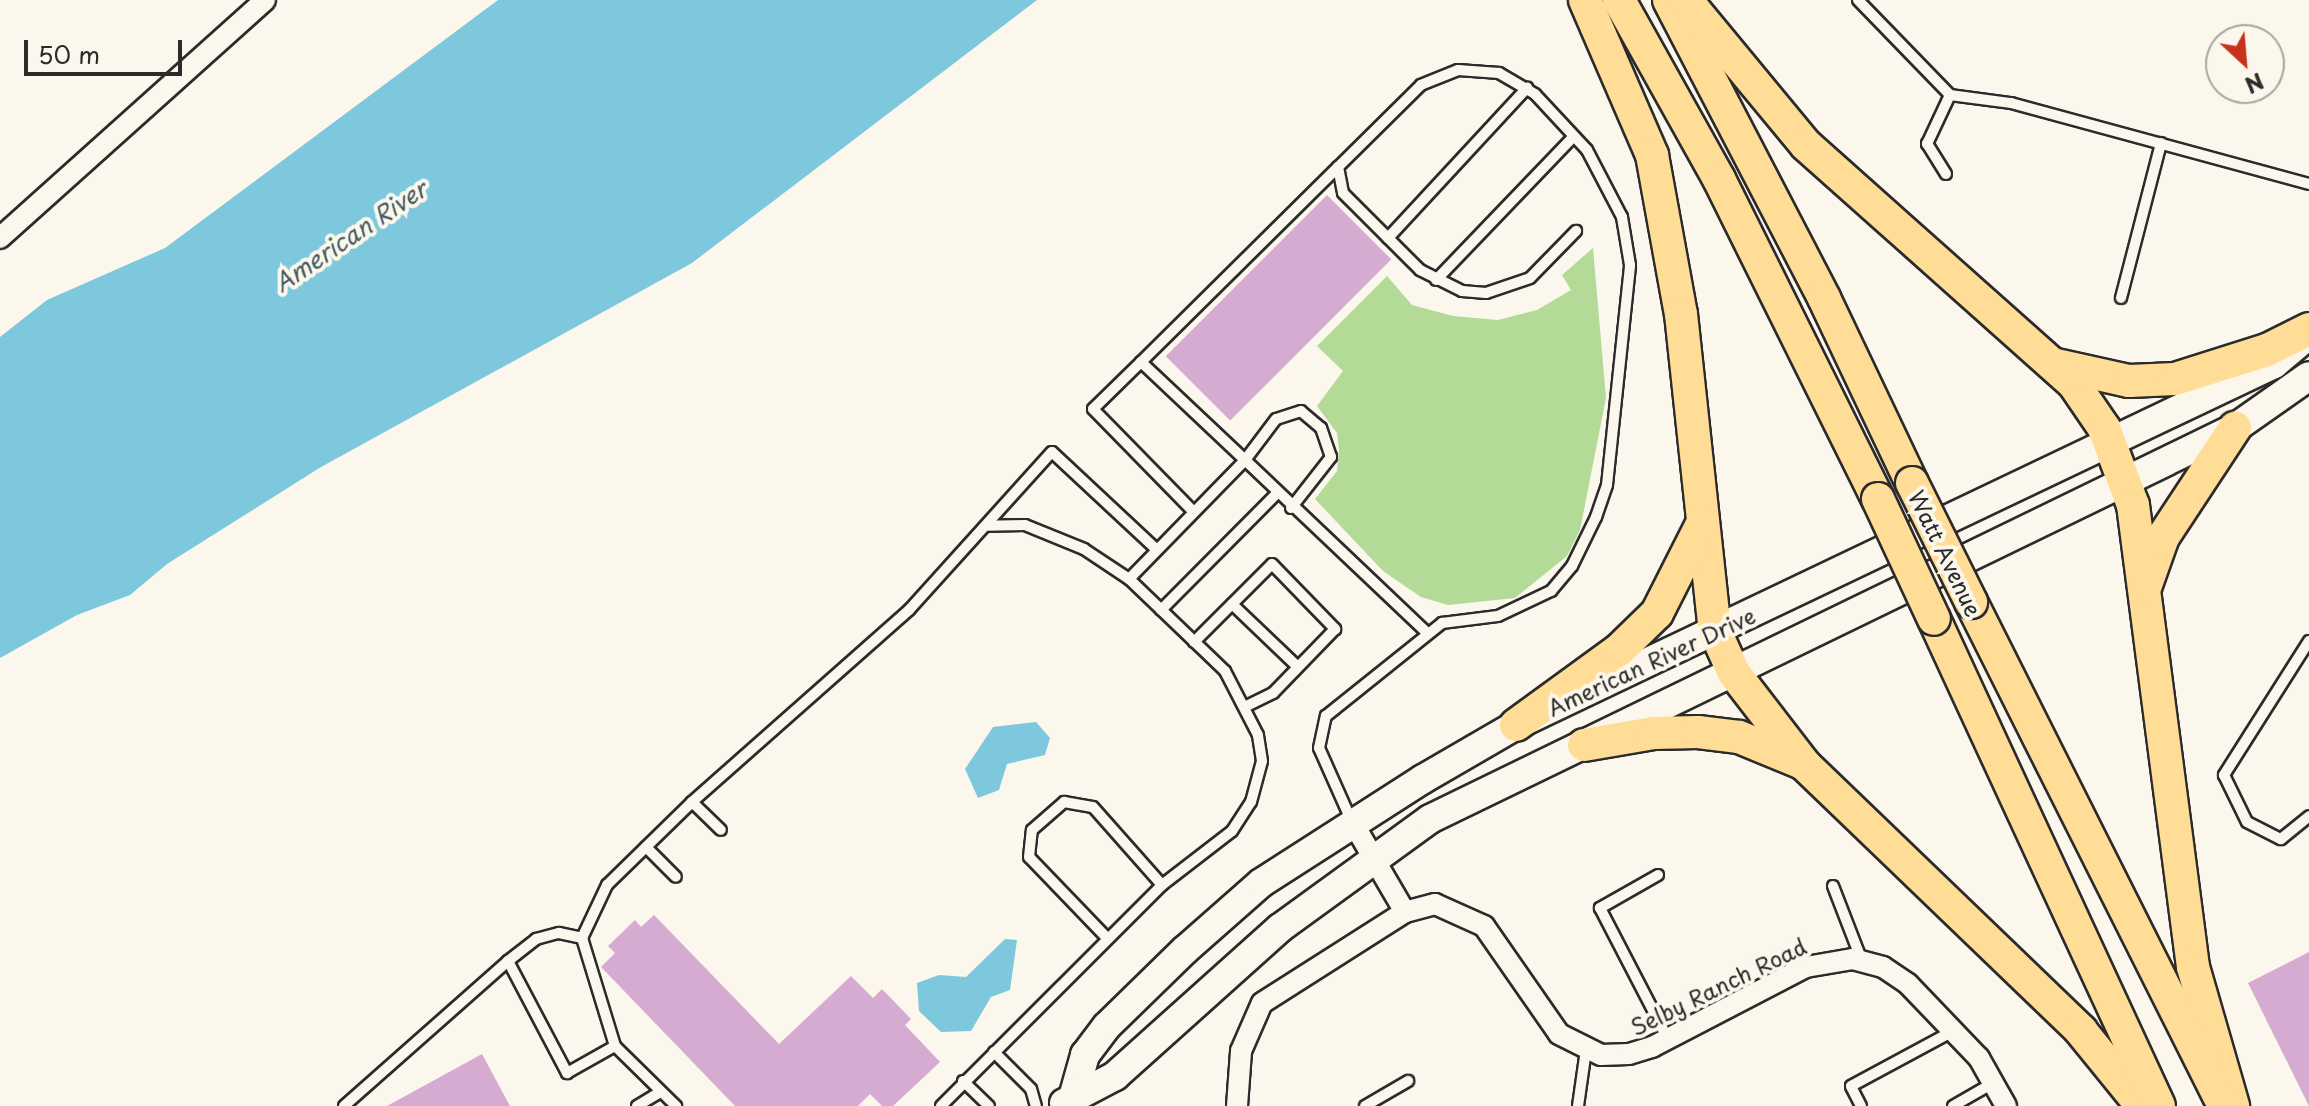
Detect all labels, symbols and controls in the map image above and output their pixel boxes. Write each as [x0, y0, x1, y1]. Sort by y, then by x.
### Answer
scale bar [28, 24, 186, 74]
north arrow [2205, 24, 2285, 104]
text: 50 m [38, 36, 100, 72]
text: N [2240, 66, 2270, 103]
water label: American River [268, 174, 432, 298]
street label: Watt Avenue [1904, 486, 1988, 620]
street label: American River Drive [1543, 601, 1759, 721]
street label: Selby Ranch Road [1626, 932, 1810, 1040]

